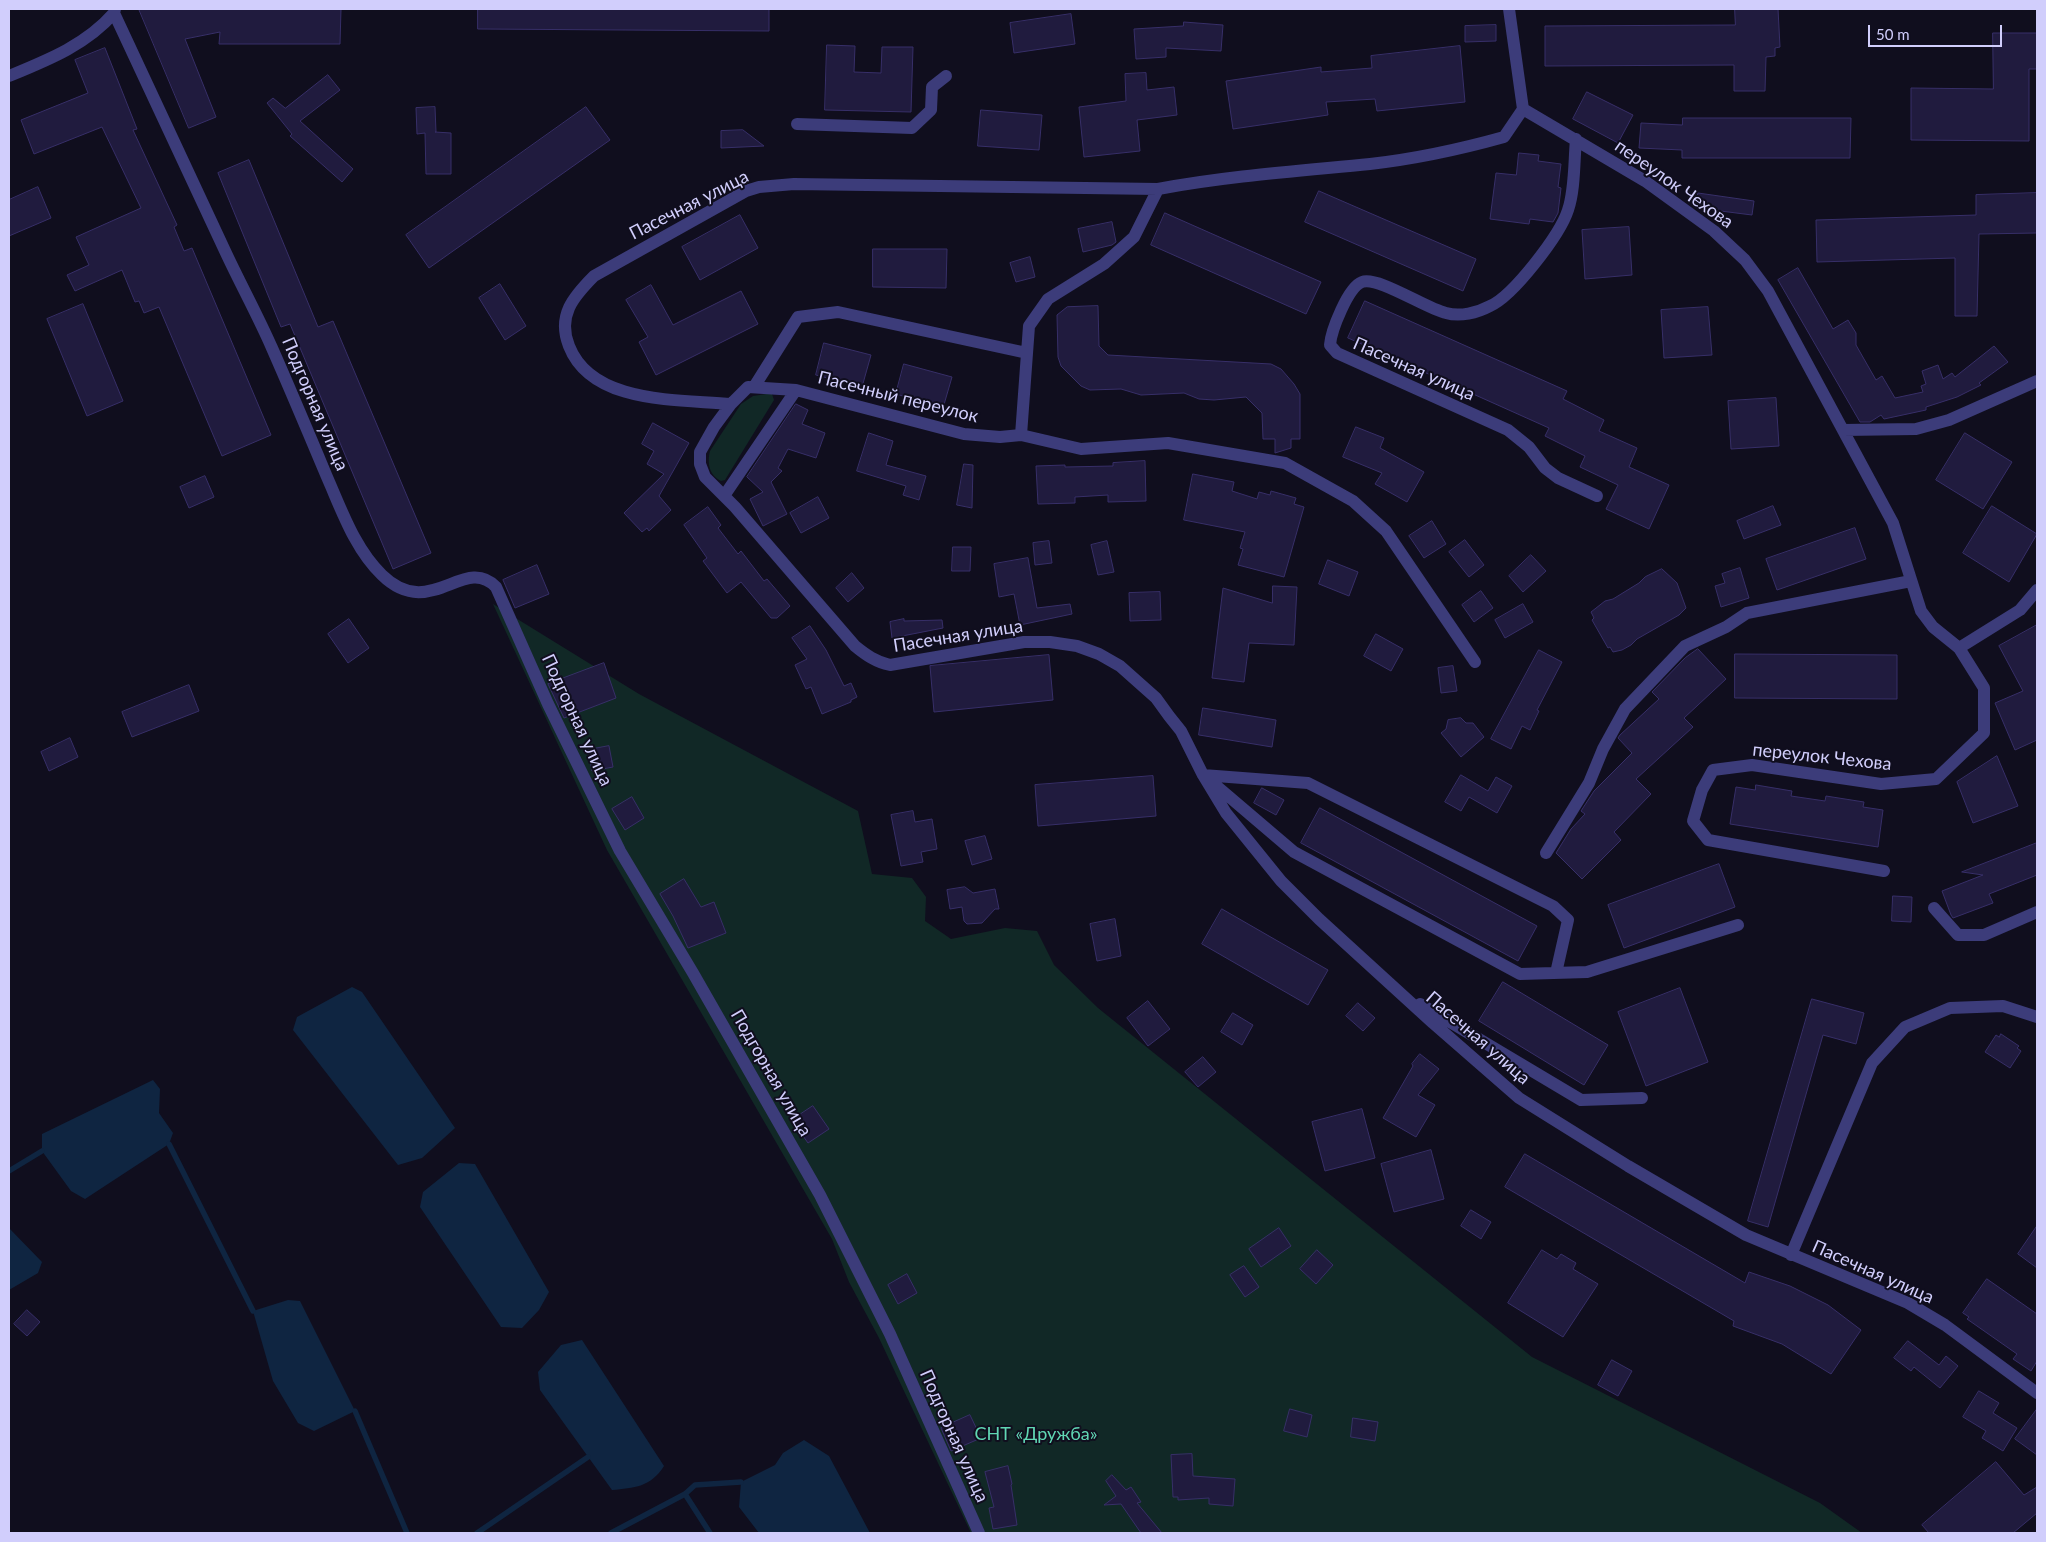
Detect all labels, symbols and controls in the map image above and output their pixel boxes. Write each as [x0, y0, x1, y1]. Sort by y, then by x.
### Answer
scale bar [1871, 15, 2005, 47]
text: 50 m [1876, 25, 1910, 43]
street label: переулок Чехова [1611, 135, 1737, 233]
street label: Пасечная улица [626, 166, 752, 244]
street label: Пасечная улица [1350, 333, 1478, 405]
street label: Подгорная улица [277, 334, 353, 474]
street label: Пасечный переулок [815, 367, 981, 427]
street label: Пасечная улица [892, 615, 1024, 657]
street label: Подгорная улица [537, 651, 617, 789]
street label: переулок Чехова [1751, 739, 1893, 775]
street label: Пасечная улица [1422, 987, 1534, 1089]
street label: Подгорная улица [726, 1006, 816, 1140]
street label: Пасечная улица [1809, 1236, 1937, 1308]
street label: Подгорная улица [915, 1366, 993, 1506]
park label: СНТ «Дружба» [974, 1423, 1098, 1445]

